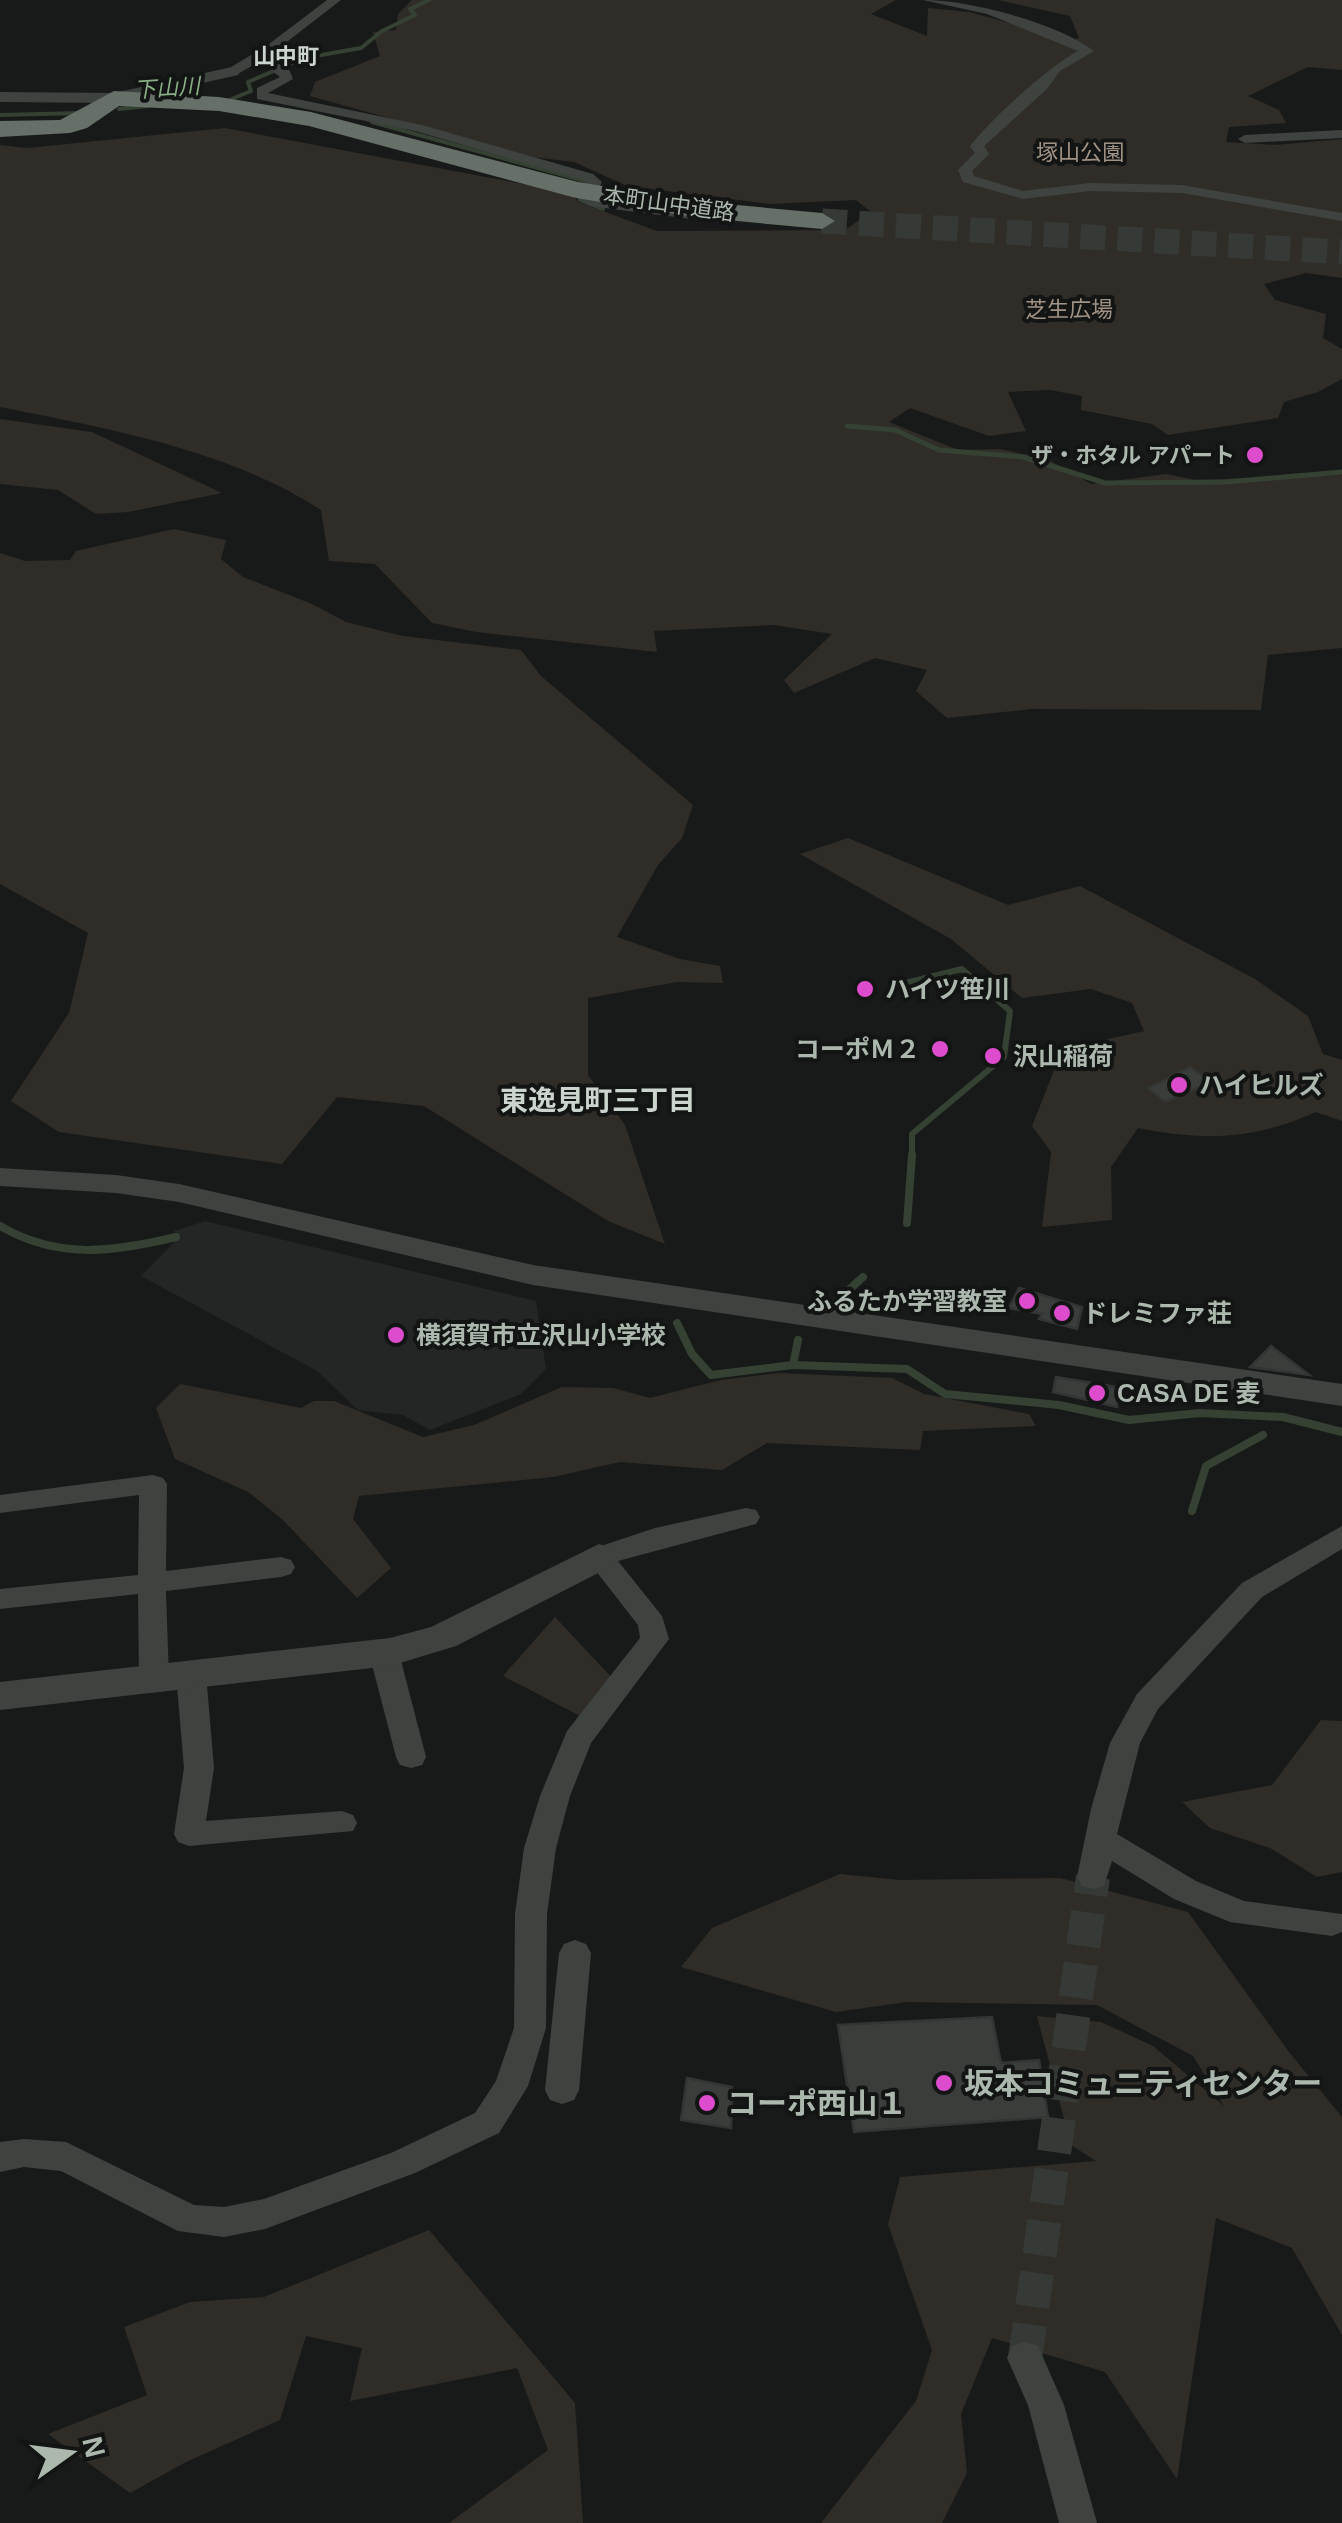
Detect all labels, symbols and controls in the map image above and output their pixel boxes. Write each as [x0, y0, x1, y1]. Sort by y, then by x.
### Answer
district label: 山中町 [253, 44, 319, 69]
water label: 下山川 [133, 73, 203, 103]
park label: 塚山公園 [1036, 140, 1124, 165]
street label: 本町山中道路 [602, 182, 736, 226]
park label: 芝生広場 [1025, 297, 1113, 322]
place label: ザ・ホタル アパート [1031, 443, 1235, 468]
marker: ザ・ホタル アパート [1244, 444, 1266, 466]
place label: ハイツ笹川 [885, 975, 1010, 1003]
marker: ハイツ笹川 [854, 978, 876, 1000]
place label: コーポＭ２ [795, 1035, 920, 1063]
marker: コーポＭ２ [929, 1038, 951, 1060]
place label: 沢山稲荷 [1013, 1042, 1113, 1070]
marker: 沢山稲荷 [982, 1045, 1004, 1067]
place label: ハイヒルズ [1199, 1071, 1324, 1099]
marker: ハイヒルズ [1168, 1074, 1190, 1096]
district label: 東逸見町三丁目 [500, 1085, 696, 1116]
place label: ふるたか学習教室 [807, 1287, 1007, 1315]
marker: ふるたか学習教室 [1016, 1290, 1038, 1312]
place label: ドレミファ荘 [1082, 1299, 1232, 1327]
marker: ドレミファ荘 [1051, 1302, 1073, 1324]
place label: 横須賀市立沢山小学校 [416, 1321, 666, 1349]
marker: 横須賀市立沢山小学校 [385, 1324, 407, 1346]
place label: CASA DE 麦 [1117, 1379, 1261, 1407]
marker: CASA DE 麦 [1086, 1382, 1108, 1404]
place label: 坂本コミュニティセンター [964, 2067, 1322, 2100]
marker: 坂本コミュニティセンター [933, 2072, 955, 2094]
place label: コーポ西山１ [727, 2087, 907, 2120]
marker: コーポ西山１ [696, 2092, 718, 2114]
north arrow [20, 2403, 120, 2503]
text: N [76, 2434, 111, 2461]

